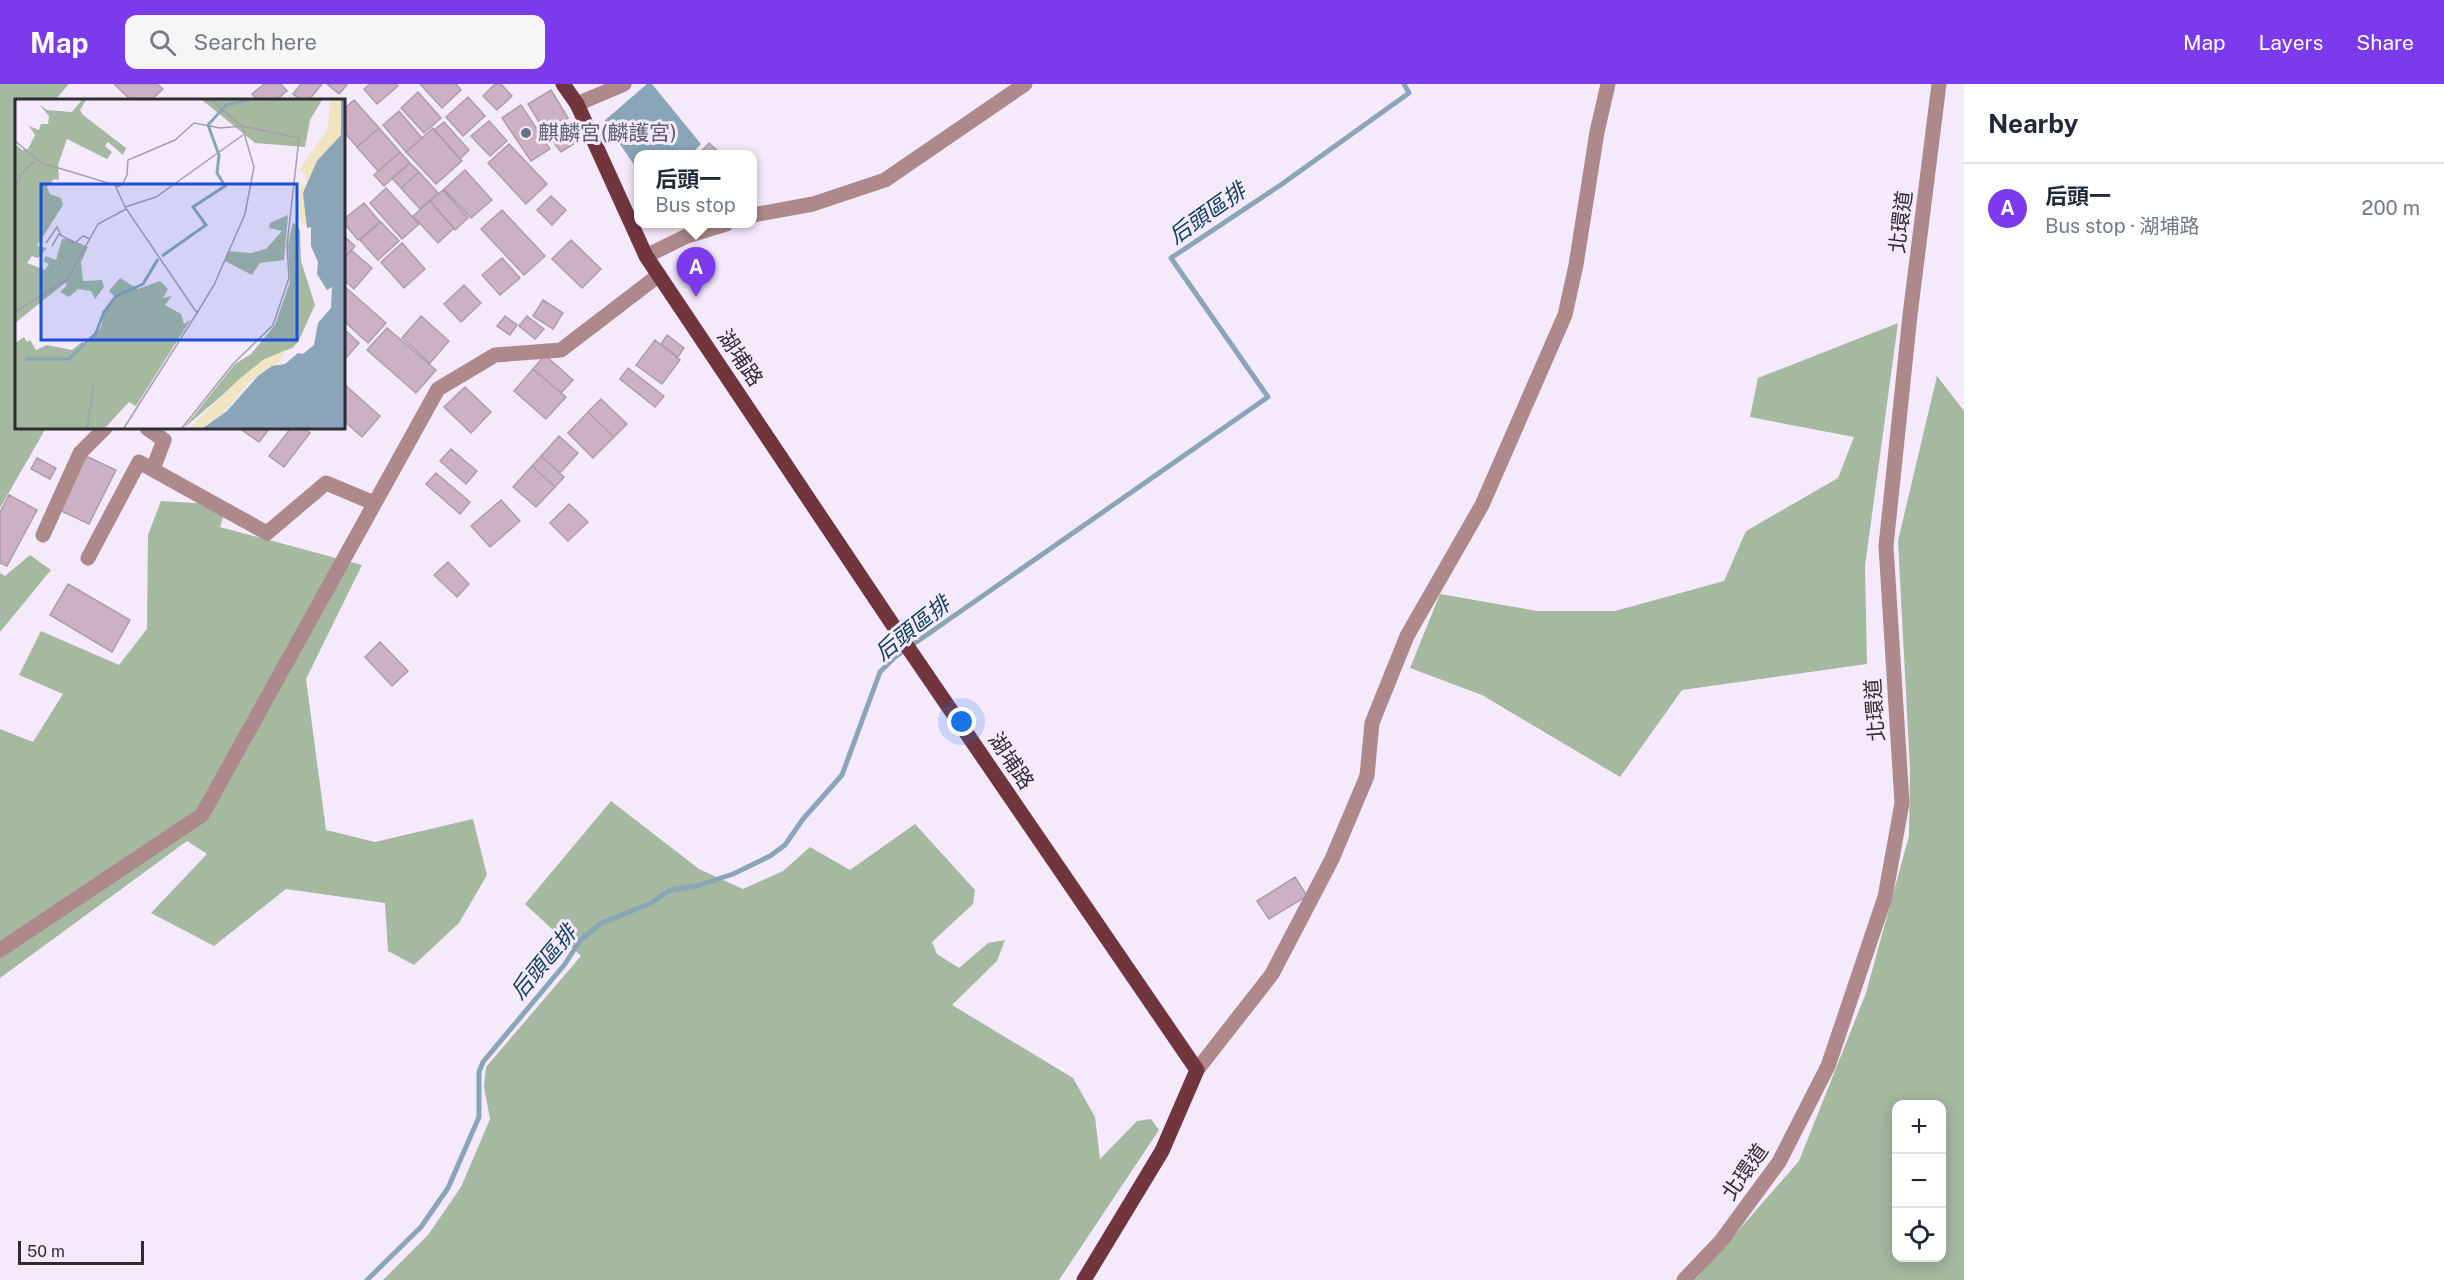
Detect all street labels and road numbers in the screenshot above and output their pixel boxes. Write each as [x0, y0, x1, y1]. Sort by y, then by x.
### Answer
street label: 北環道 [1884, 189, 1917, 255]
street label: 湖埔路 [712, 325, 768, 391]
street label: 北環道 [1860, 678, 1889, 742]
street label: 湖埔路 [983, 728, 1039, 794]
street label: 北環道 [1716, 1139, 1773, 1205]

